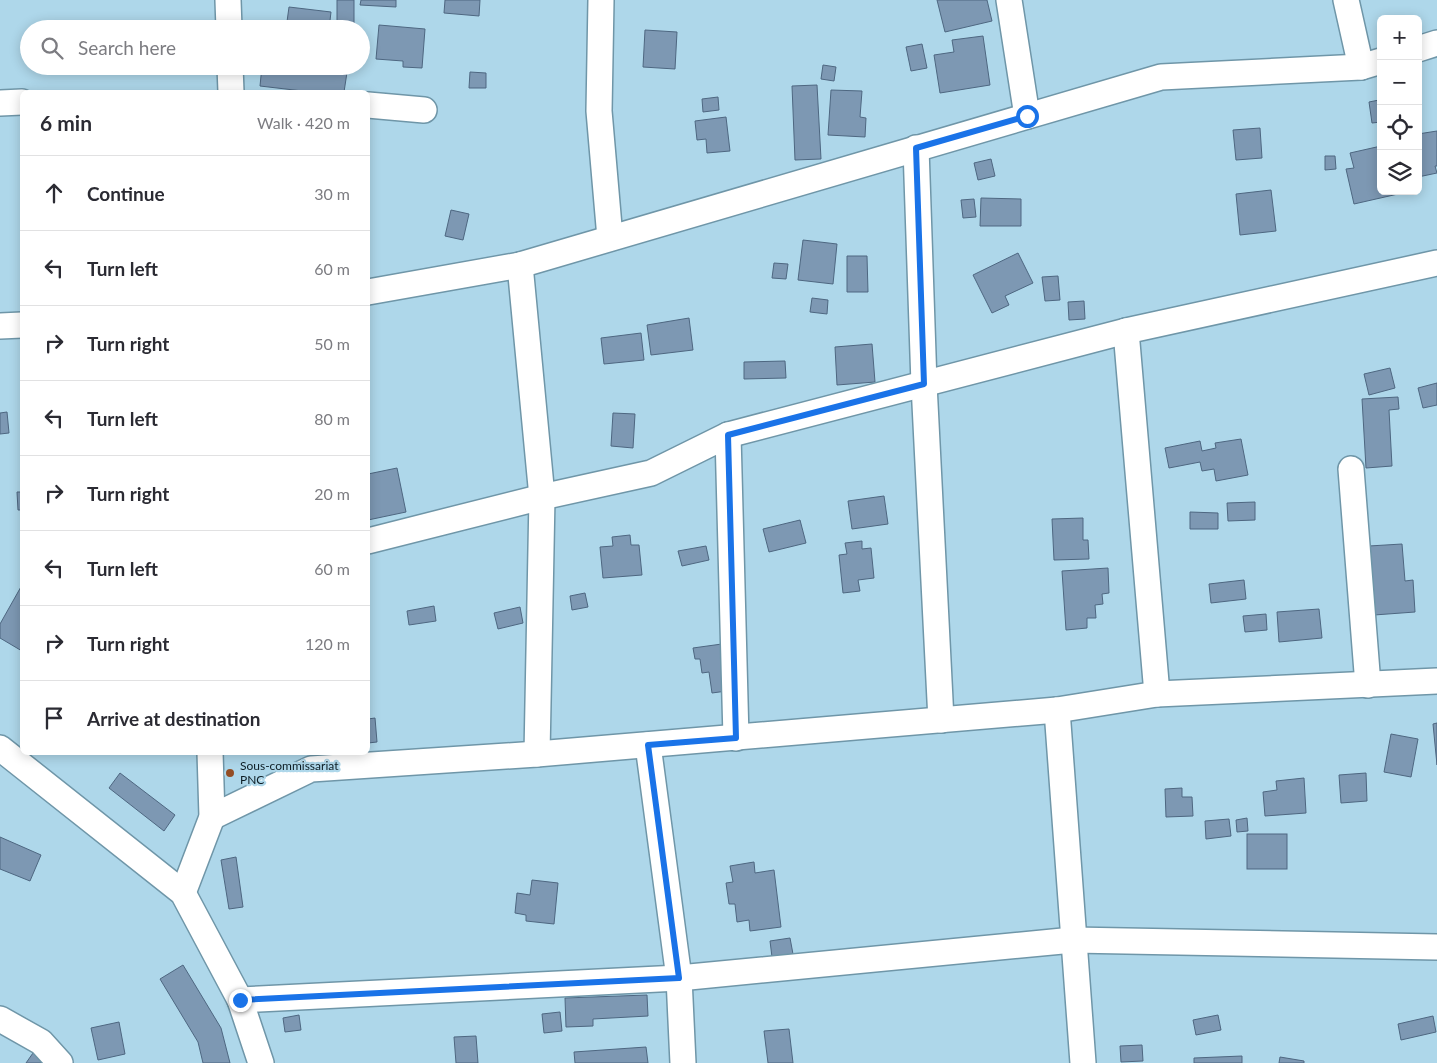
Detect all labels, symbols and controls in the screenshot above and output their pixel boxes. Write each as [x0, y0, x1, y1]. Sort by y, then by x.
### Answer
map controls [1377, 15, 1422, 195]
button: + [1377, 15, 1422, 60]
search box [20, 20, 370, 75]
icon: search [38, 34, 66, 62]
text: Search here [78, 36, 176, 59]
button: − [1377, 60, 1422, 105]
route start [1016, 105, 1039, 128]
button: locate [1377, 105, 1422, 150]
text: 6 min [40, 110, 92, 135]
text: Walk · 420 m [257, 113, 350, 132]
button: layers [1377, 150, 1422, 195]
icon: ahead [40, 179, 68, 207]
text: Continue [87, 182, 165, 205]
text: 30 m [314, 184, 350, 203]
icon: left [40, 254, 68, 282]
text: Turn left [87, 257, 158, 280]
text: 60 m [314, 259, 350, 278]
icon: right [40, 329, 68, 357]
text: Turn right [87, 332, 169, 355]
text: 50 m [314, 334, 350, 353]
icon: left [40, 404, 68, 432]
text: Turn left [87, 407, 158, 430]
text: 80 m [314, 409, 350, 428]
icon: right [40, 479, 68, 507]
text: Turn right [87, 482, 169, 505]
text: 20 m [314, 484, 350, 503]
icon: left [40, 554, 68, 582]
text: Turn left [87, 557, 158, 580]
text: 60 m [314, 559, 350, 578]
icon: right [40, 629, 68, 657]
text: Turn right [87, 632, 169, 655]
text: 120 m [305, 634, 350, 653]
icon: arrive [40, 704, 68, 732]
text: Arrive at destination [87, 707, 260, 730]
place label: Sous-commissariat PNC [240, 758, 339, 787]
marker: Sous-commissariat PNC [224, 767, 236, 779]
route end [229, 989, 252, 1012]

